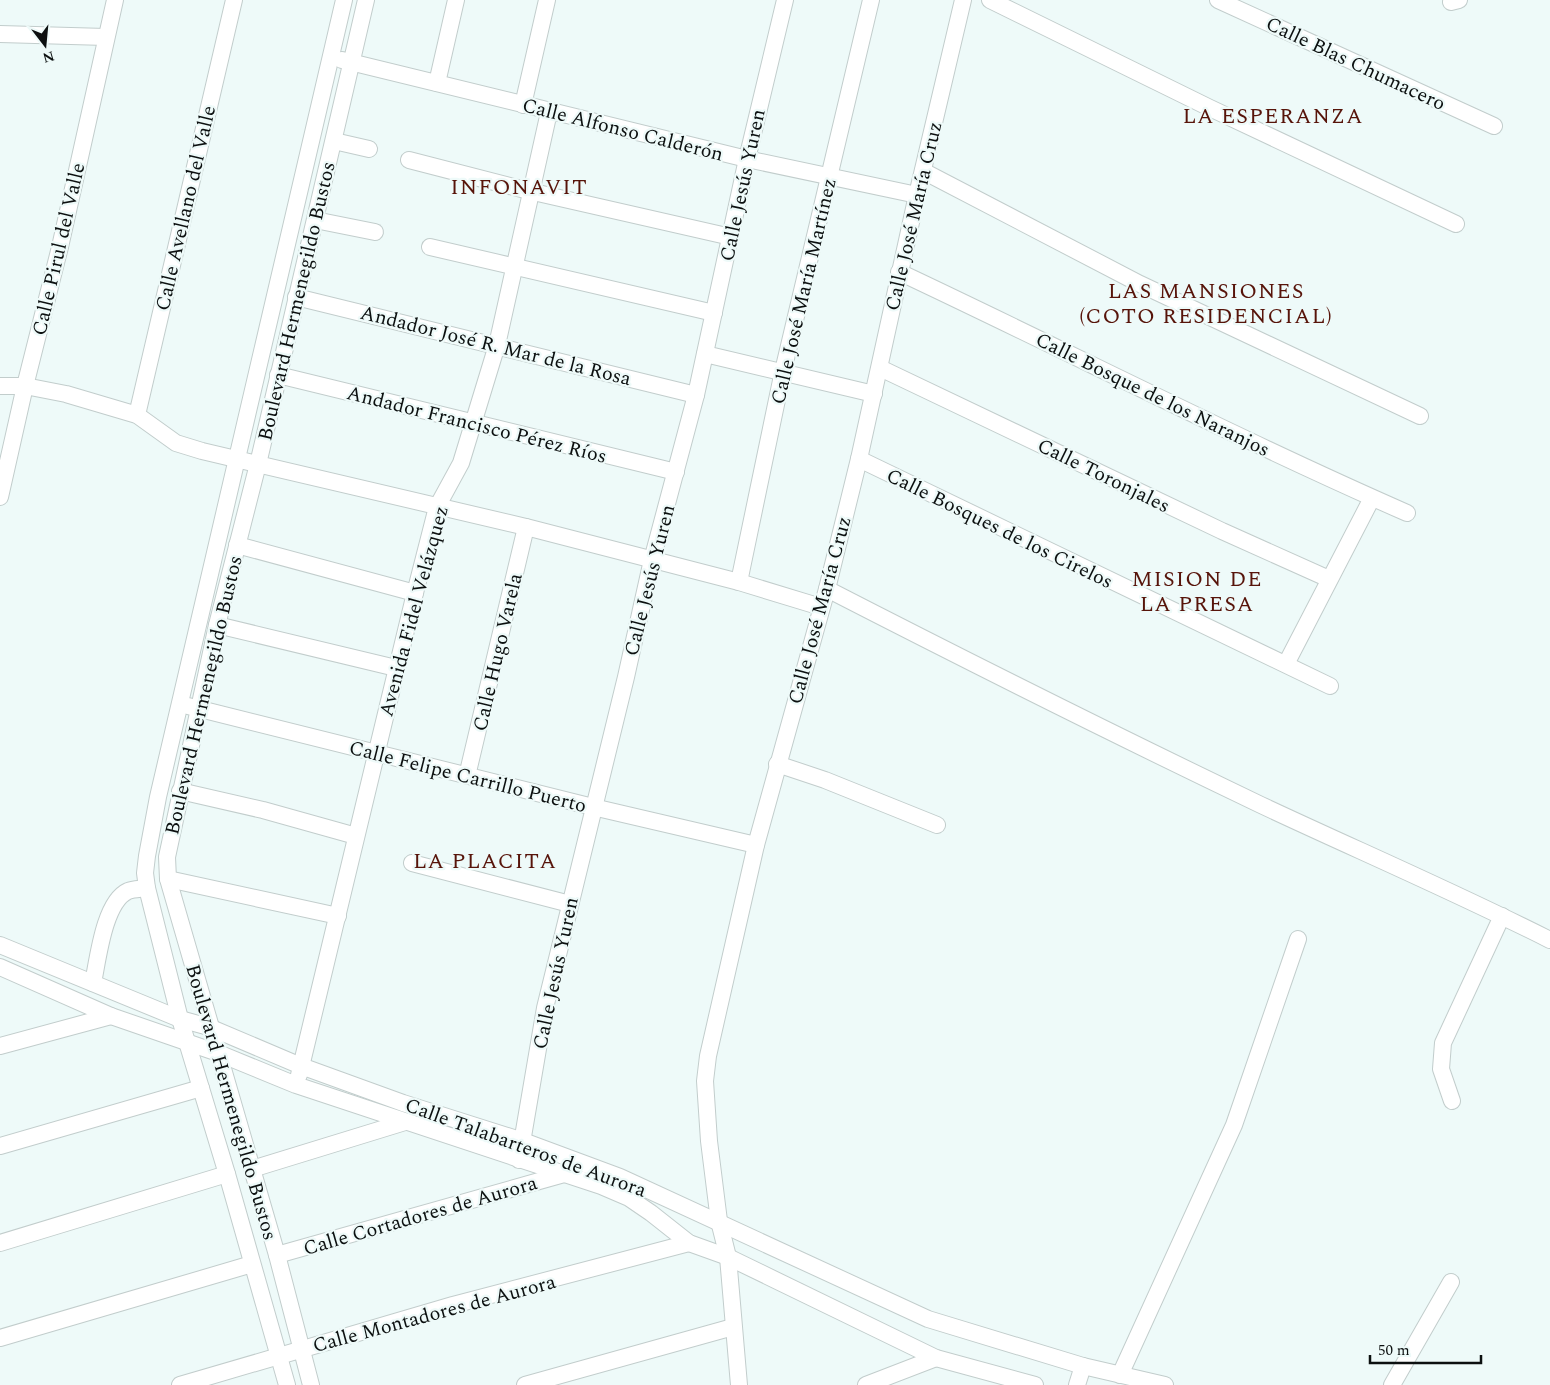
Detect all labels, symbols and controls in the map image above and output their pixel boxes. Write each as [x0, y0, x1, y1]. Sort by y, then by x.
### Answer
street label: Calle Blas Chumacero [1261, 9, 1450, 119]
north arrow [20, 20, 70, 70]
text: N [40, 45, 57, 69]
street label: Calle Alfonso Calderón [519, 90, 727, 169]
district label: LA ESPERANZA [1183, 100, 1363, 133]
street label: Calle Avellano del Valle [148, 103, 224, 314]
street label: Calle Jesús Yuren [712, 106, 774, 264]
street label: Calle José María Cruz [878, 119, 950, 314]
street label: Boulevard Hermenegildo Bustos [250, 159, 344, 444]
street label: Calle Pirul del Valle [25, 160, 93, 339]
district label: INFONAVIT [450, 171, 588, 204]
street label: Calle José María Martínez [763, 175, 845, 407]
district label: LAS MANSIONES (COTO RESIDENCIAL) [1079, 275, 1333, 333]
street label: Andador José R. Mar de la Rosa [357, 298, 635, 394]
street label: Calle Bosque de los Naranjos [1030, 325, 1275, 465]
street label: Andador Francisco Pérez Ríos [344, 378, 610, 472]
street label: Calle Toronjales [1032, 431, 1175, 521]
street label: Calle Bosques de los Cirelos [881, 461, 1118, 597]
street label: Calle Jesús Yuren [617, 501, 683, 659]
street label: Avenida Fidel Velázquez [371, 502, 457, 720]
street label: Calle José María Cruz [780, 513, 859, 708]
street label: Boulevard Hermenegildo Bustos [157, 553, 251, 838]
district label: MISION DE LA PRESA [1131, 563, 1263, 621]
street label: Calle Hugo Varela [465, 570, 531, 734]
street label: Calle Felipe Carrillo Puerto [346, 733, 590, 821]
district label: LA PLACITA [413, 845, 557, 878]
street label: Calle Jesús Yuren [525, 894, 587, 1052]
street label: Boulevard Hermenegildo Bustos [177, 961, 285, 1244]
street label: Calle Talabarteros de Aurora [401, 1090, 651, 1206]
street label: Calle Cortadores de Aurora [300, 1168, 541, 1264]
street label: Calle Montadores de Aurora [309, 1267, 559, 1361]
scale bar [1370, 1332, 1481, 1364]
text: 50 m [1378, 1339, 1410, 1362]

